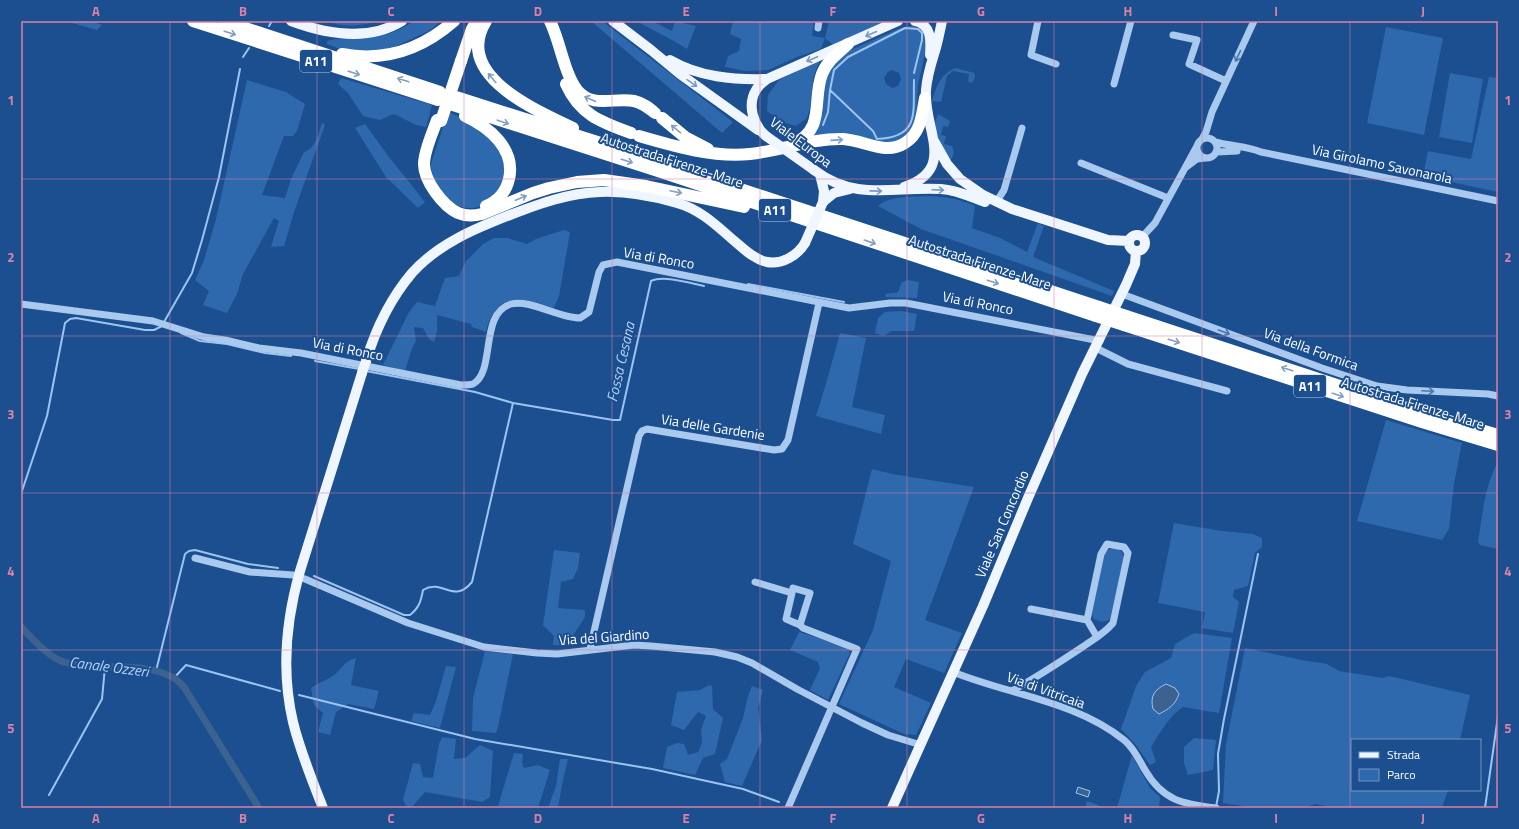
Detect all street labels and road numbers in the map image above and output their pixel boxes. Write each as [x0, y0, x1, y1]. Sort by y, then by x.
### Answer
road number: A11 [300, 50, 332, 72]
street label: Viale Europa [766, 111, 837, 172]
street label: Autostrada Firenze-Mare [598, 127, 746, 192]
street label: Via Girolamo Savonarola [1310, 138, 1454, 189]
road number: A11 [759, 199, 791, 221]
street label: Autostrada Firenze-Mare [906, 229, 1054, 294]
street label: Via di Ronco [622, 241, 696, 274]
street label: Via di Ronco [941, 285, 1015, 320]
street label: Via della Formica [1261, 322, 1362, 375]
street label: Via di Ronco [311, 331, 385, 366]
street label: Autostrada Firenze-Mare [1339, 371, 1487, 434]
road number: A11 [1294, 375, 1326, 397]
street label: Via delle Gardenie [660, 408, 766, 445]
street label: Viale San Concordio [969, 467, 1034, 581]
street label: Via del Giardino [558, 623, 650, 650]
street label: Via di Vitricaia [1004, 666, 1088, 713]

